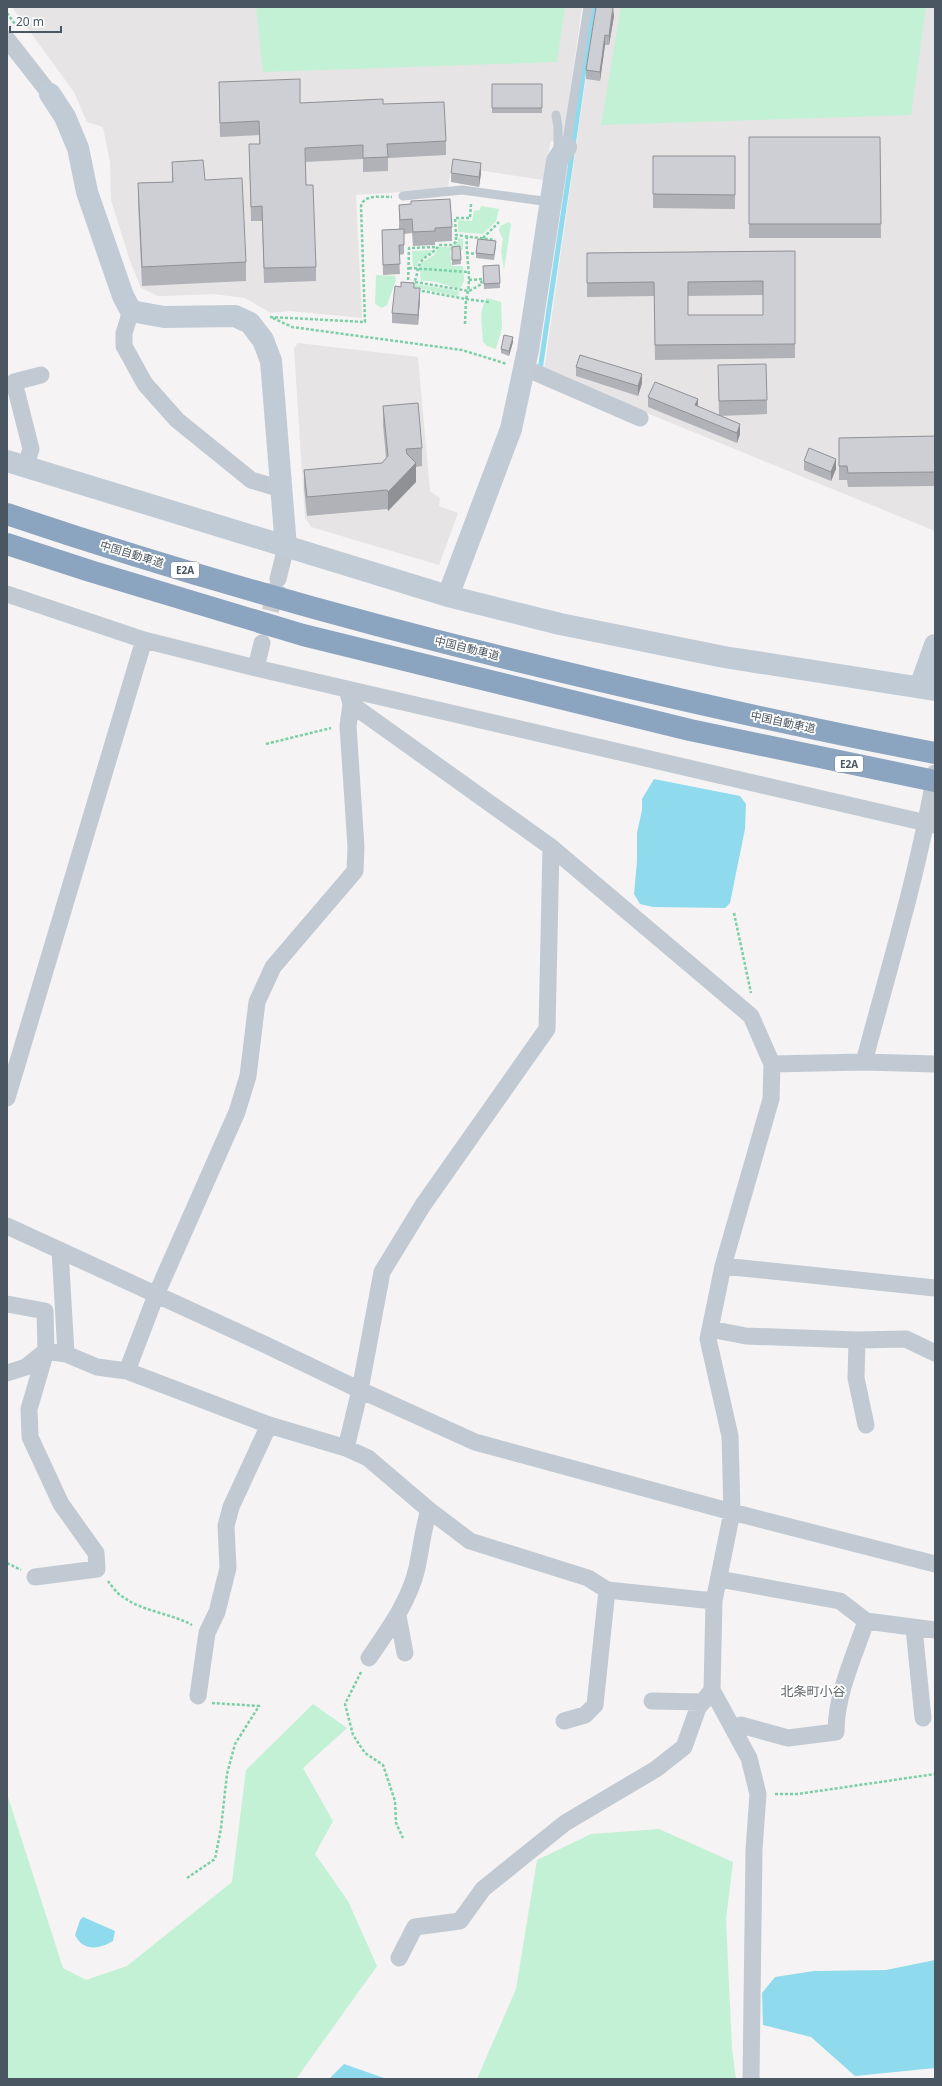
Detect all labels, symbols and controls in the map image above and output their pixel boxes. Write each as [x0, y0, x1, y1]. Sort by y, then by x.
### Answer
scale bar [10, 8, 61, 34]
text: 20 m [16, 13, 44, 30]
street label: 中国自動車道 [98, 537, 166, 570]
road number: E2A [171, 562, 199, 578]
street label: 中国自動車道 [433, 632, 501, 663]
street label: 中国自動車道 [749, 707, 817, 736]
road number: E2A [835, 756, 863, 772]
district label: 北条町小谷 [780, 1682, 846, 1700]

